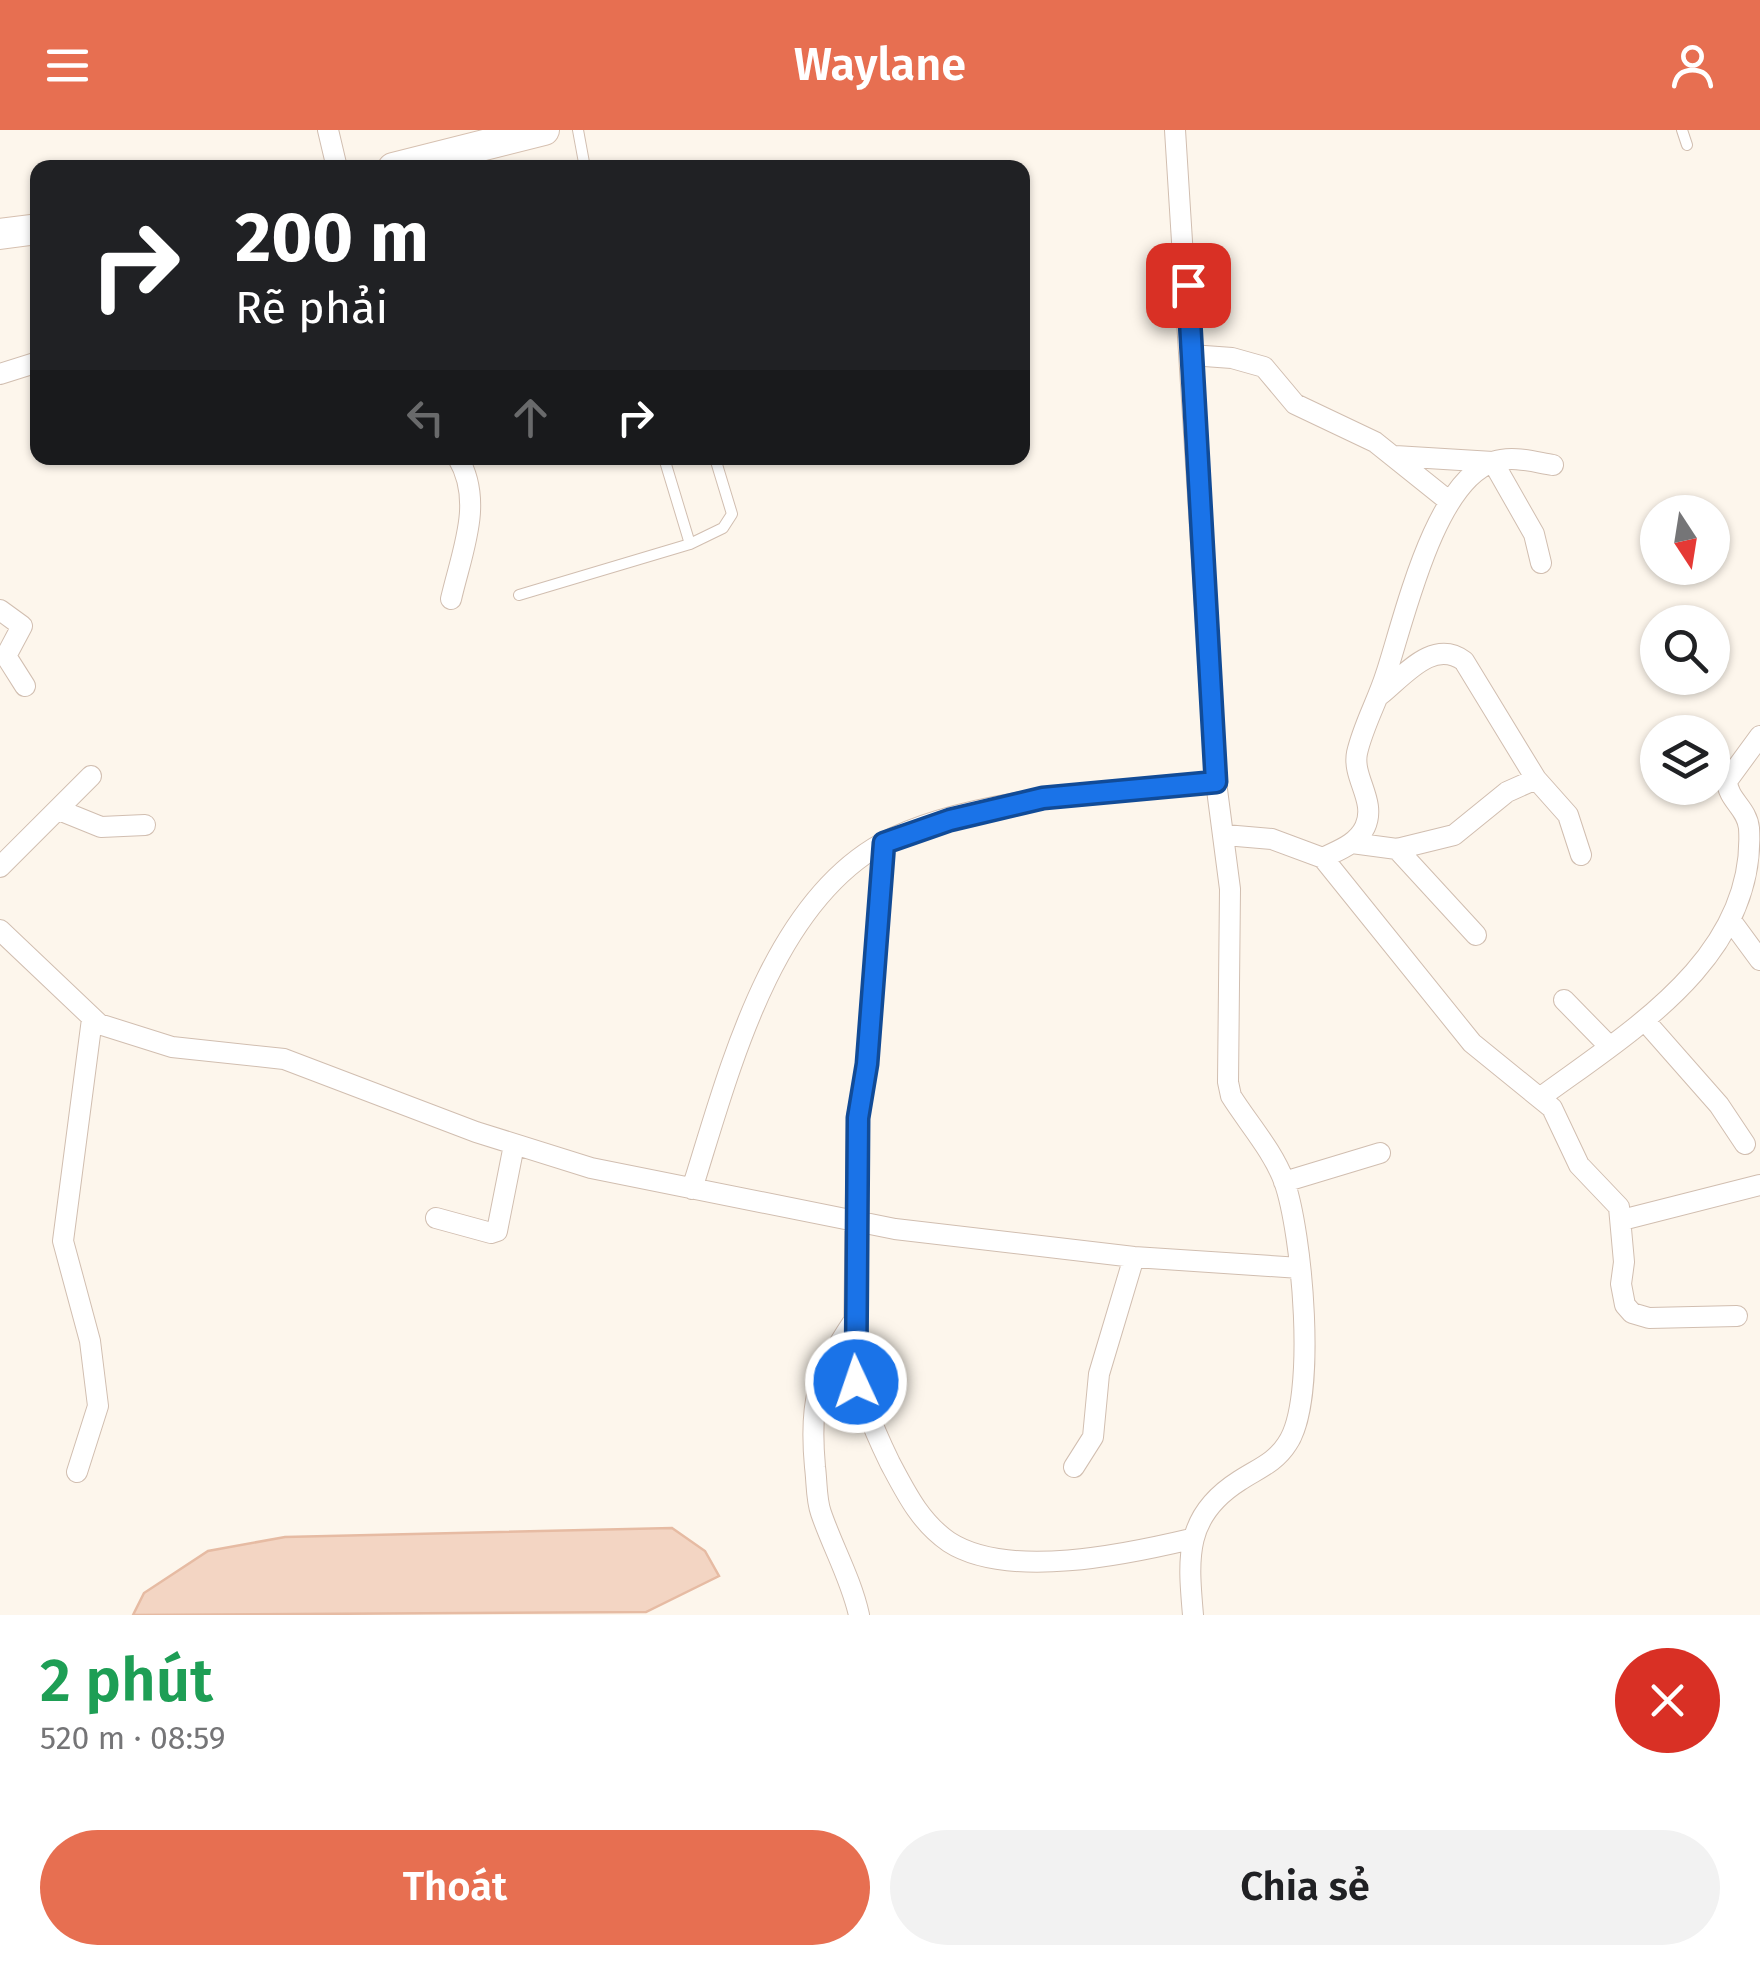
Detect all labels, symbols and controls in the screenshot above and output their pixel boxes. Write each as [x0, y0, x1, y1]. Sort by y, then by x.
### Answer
icon: menu [40, 38, 95, 93]
text: Waylane [794, 38, 966, 92]
icon: person [1665, 38, 1720, 93]
text: 200 m [235, 196, 429, 280]
icon: right [70, 200, 200, 330]
pin [1146, 243, 1231, 328]
icon: arrive [1161, 258, 1216, 313]
text: Rẽ phải [235, 281, 388, 335]
icon: left [398, 390, 453, 445]
icon: ahead [503, 390, 558, 445]
icon: right [608, 390, 663, 445]
north arrow [1640, 495, 1730, 585]
map controls [1640, 495, 1730, 805]
button: search [1640, 605, 1730, 695]
button: layers [1640, 715, 1730, 805]
position arrow [804, 1330, 908, 1434]
text: 2 phút [40, 1645, 213, 1717]
button: close [1615, 1648, 1720, 1753]
text: 520 m · 08:59 [40, 1719, 226, 1757]
button: Thoát [40, 1830, 870, 1945]
button: Chia sẻ [890, 1830, 1720, 1945]

